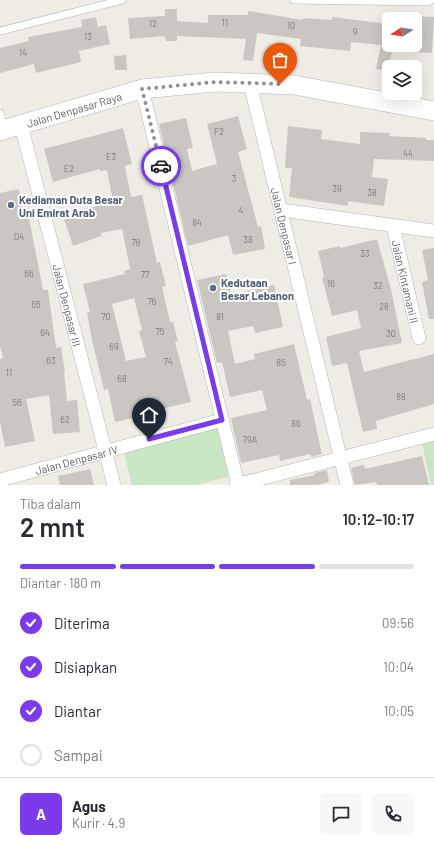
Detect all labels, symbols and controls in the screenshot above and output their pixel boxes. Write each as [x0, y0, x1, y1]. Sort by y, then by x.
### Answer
north arrow [382, 12, 422, 52]
map controls [382, 12, 422, 100]
house number: 11 [222, 17, 228, 28]
house number: 12 [149, 18, 157, 29]
house number: 10 [287, 20, 295, 31]
house number: 9 [353, 26, 358, 37]
house number: 13 [84, 31, 92, 42]
pin [263, 43, 297, 84]
house number: 14 [19, 47, 27, 58]
icon: bag [269, 49, 291, 71]
button: layers [382, 60, 422, 100]
street label: Jalan Denpasar Raya [25, 89, 123, 129]
house number: F2 [214, 126, 224, 137]
courier [141, 146, 181, 186]
house number: 44 [403, 148, 413, 159]
house number: E3 [106, 151, 116, 162]
icon: car [150, 155, 172, 177]
house number: E2 [64, 163, 74, 174]
house number: 3 [232, 173, 237, 184]
house number: 39 [332, 183, 342, 194]
street label: Jalan Denpasar I [269, 186, 300, 266]
house number: 38 [367, 187, 377, 198]
place label: Kediaman Duta Besar Uni Emirat Arab [19, 193, 124, 219]
marker: Kediaman Duta Besar Uni Emirat Arab [6, 200, 16, 210]
house number: 4 [239, 205, 244, 216]
house number: 84 [192, 217, 202, 228]
house number: D4 [14, 231, 24, 242]
house number: 38 [243, 234, 253, 245]
house number: 78 [132, 237, 141, 248]
street label: Jalan Kintamani II [390, 239, 422, 324]
house number: 33 [360, 248, 370, 259]
street label: Jalan Denpasar III [51, 263, 84, 348]
house number: 66 [24, 268, 34, 279]
house number: 77 [141, 269, 150, 280]
place label: Kedutaan Besar Lebanon [221, 276, 294, 302]
house number: 16 [327, 278, 335, 289]
house number: 32 [373, 280, 383, 291]
marker: Kedutaan Besar Lebanon [208, 283, 218, 293]
house number: 76 [148, 296, 157, 307]
house number: 65 [31, 299, 41, 310]
house number: 28 [379, 301, 389, 312]
house number: 70 [101, 311, 111, 322]
house number: 81 [216, 311, 224, 322]
house number: 75 [156, 326, 165, 337]
house number: 64 [40, 327, 50, 338]
house number: 30 [386, 328, 396, 339]
house number: 69 [109, 341, 119, 352]
house number: 63 [46, 355, 56, 366]
house number: 74 [163, 356, 173, 367]
house number: 85 [276, 357, 286, 368]
house number: 11 [6, 367, 12, 378]
house number: 68 [117, 373, 127, 384]
house number: 88 [396, 391, 406, 402]
house number: 56 [12, 397, 22, 408]
pin [132, 398, 166, 439]
icon: home [138, 404, 160, 426]
house number: 62 [60, 414, 70, 425]
house number: 86 [291, 418, 301, 429]
house number: 79A [243, 434, 258, 445]
street label: Jalan Denpasar IV [33, 442, 120, 477]
text: Tiba dalam [20, 496, 81, 512]
text: 10:12–10:17 [343, 510, 414, 528]
text: 2 mnt [20, 511, 85, 542]
text: Diantar · 180 m [20, 575, 101, 591]
icon: check [20, 612, 42, 634]
text: Diterima [54, 614, 110, 632]
text: 09:56 [382, 615, 414, 631]
icon: check [20, 656, 42, 678]
text: Disiapkan [54, 658, 117, 676]
text: 10:04 [383, 659, 414, 675]
icon: check [20, 700, 42, 722]
text: Diantar [54, 702, 101, 720]
text: 10:05 [384, 703, 414, 719]
text: Sampai [54, 746, 103, 764]
button: chat [320, 793, 362, 835]
button: phone [372, 793, 414, 835]
text: Agus [72, 797, 106, 815]
text: A [36, 805, 46, 823]
text: Kurir · 4.9 [72, 815, 125, 831]

